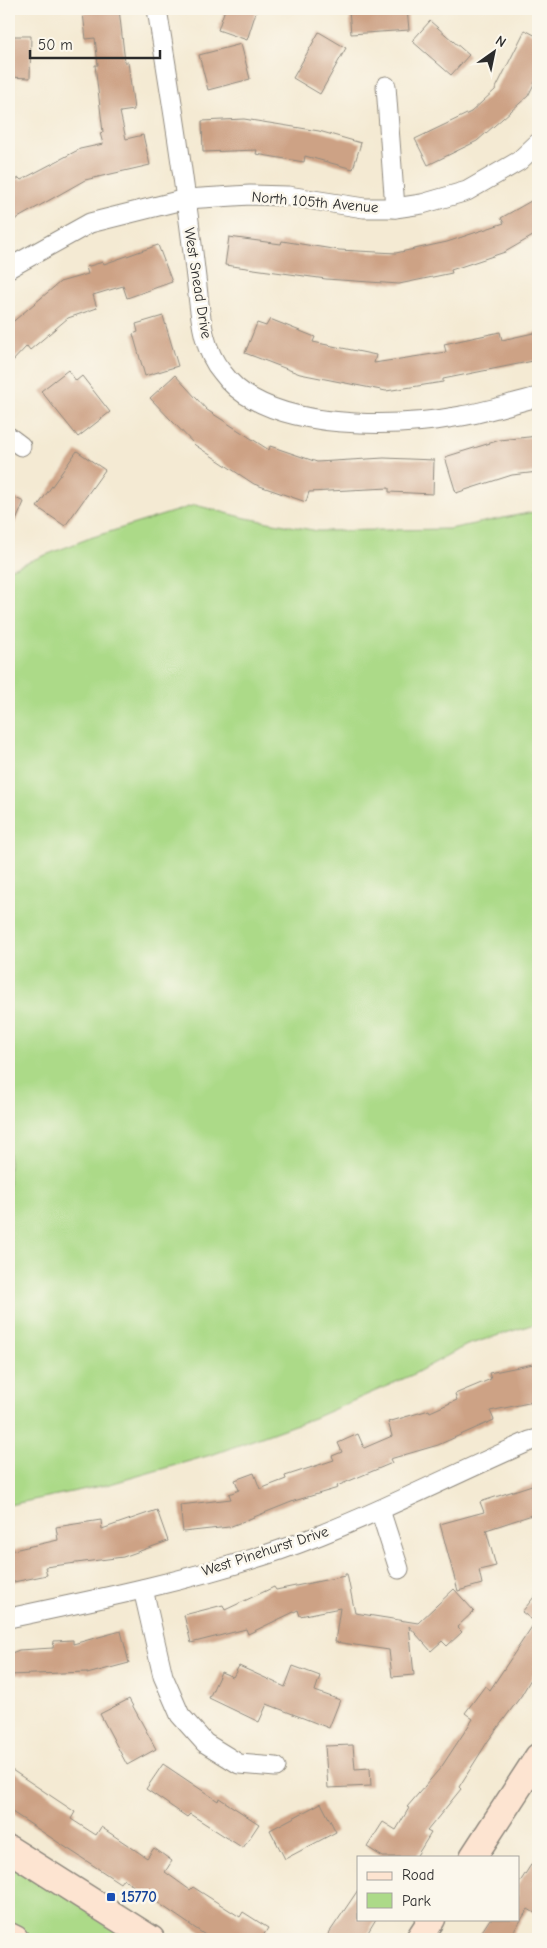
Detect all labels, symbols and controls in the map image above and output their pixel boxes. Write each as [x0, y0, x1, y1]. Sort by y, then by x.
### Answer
scale bar [30, 28, 160, 60]
north arrow [470, 28, 520, 78]
text: N [492, 32, 509, 51]
text: 50 m [38, 36, 73, 54]
street label: North 105th Avenue [251, 187, 380, 217]
street label: West Snead Drive [180, 226, 216, 340]
street label: West Pinehurst Drive [199, 1522, 331, 1580]
legend [357, 1856, 520, 1920]
text: Road [402, 1866, 434, 1884]
place label: 15770 [121, 1888, 157, 1906]
marker: 15770 [105, 1891, 117, 1903]
text: Park [402, 1892, 431, 1910]

